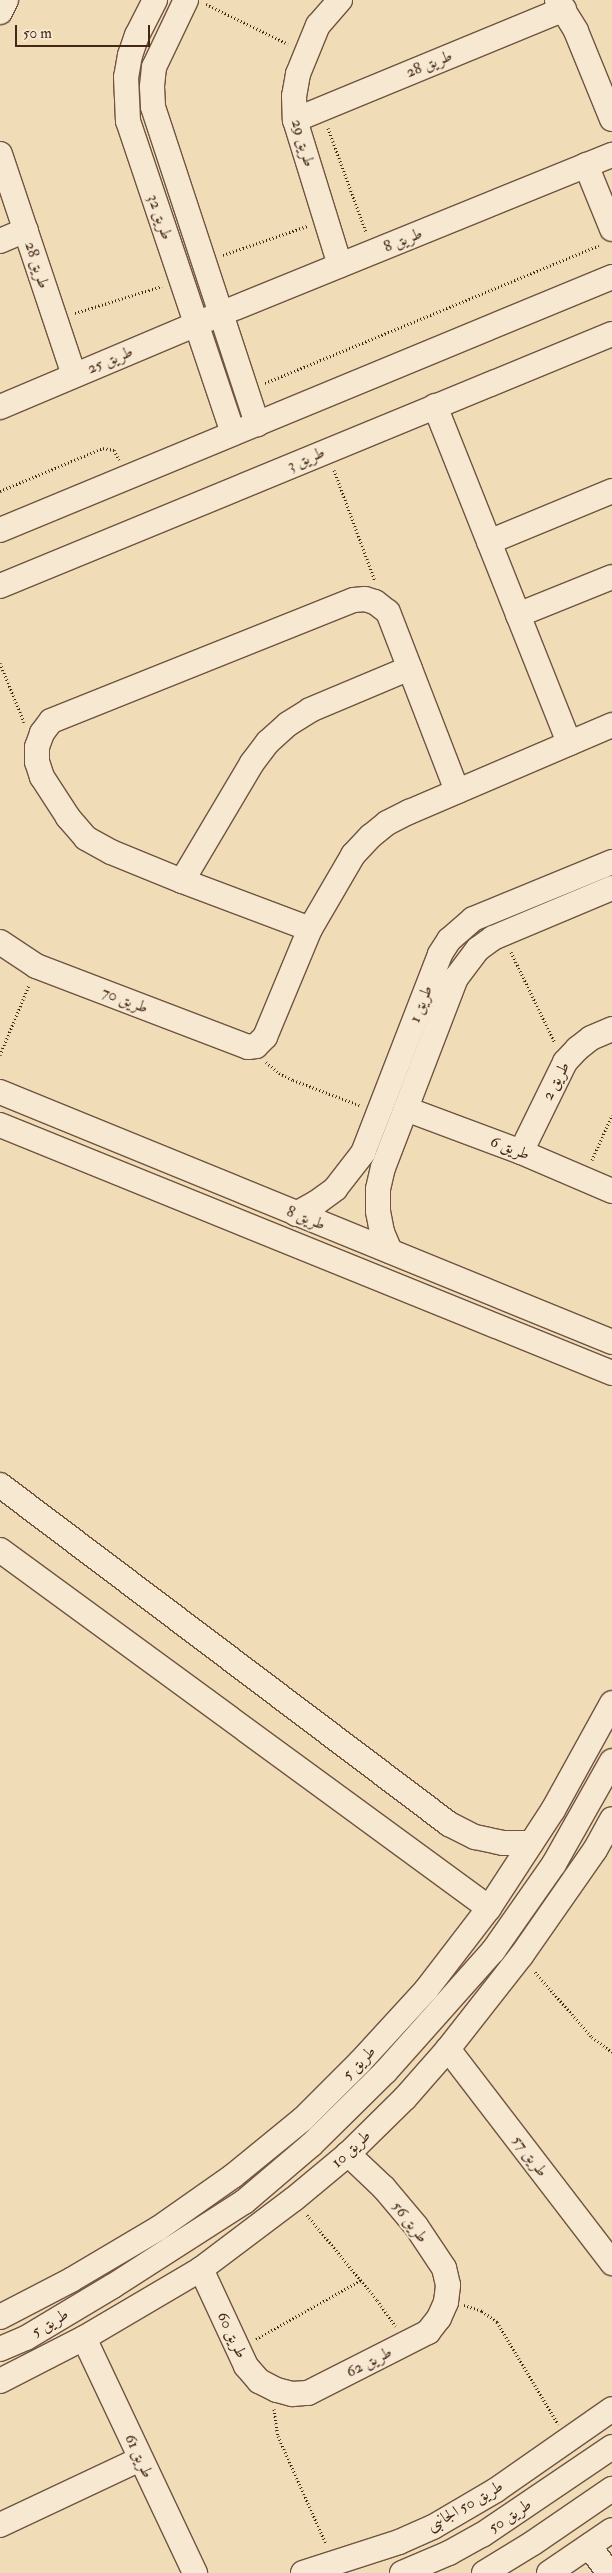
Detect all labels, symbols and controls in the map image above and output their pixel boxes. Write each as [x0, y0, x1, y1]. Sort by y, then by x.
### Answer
scale bar [18, 15, 152, 47]
text: 50 m [23, 24, 52, 43]
street label: طريق 28 [403, 46, 455, 82]
street label: طريق 29 [287, 117, 319, 169]
street label: طريق 32 [143, 192, 177, 242]
street label: طريق 8 [381, 224, 425, 256]
street label: طريق 28 [20, 239, 54, 291]
street label: طريق 25 [84, 342, 136, 378]
street label: طريق 3 [284, 443, 328, 475]
street label: طريق 70 [99, 982, 151, 1018]
street label: طريق 1 [405, 983, 437, 1025]
street label: طريق 2 [538, 1059, 574, 1103]
street label: طريق 6 [488, 1132, 532, 1164]
street label: طريق 8 [284, 1202, 328, 1234]
street label: طريق 5 [338, 2042, 380, 2084]
street label: طريق 10 [327, 2126, 375, 2172]
street label: طريق 57 [508, 2131, 552, 2181]
street label: طريق 56 [388, 2197, 432, 2247]
street label: طريق 5 [28, 2305, 72, 2341]
street label: طريق 60 [213, 2309, 251, 2361]
street label: طريق 62 [343, 2342, 395, 2382]
street label: طريق 61 [121, 2431, 157, 2481]
street label: طريق 50 الجانبى [424, 2477, 506, 2535]
street label: طريق 50 [485, 2495, 535, 2537]

